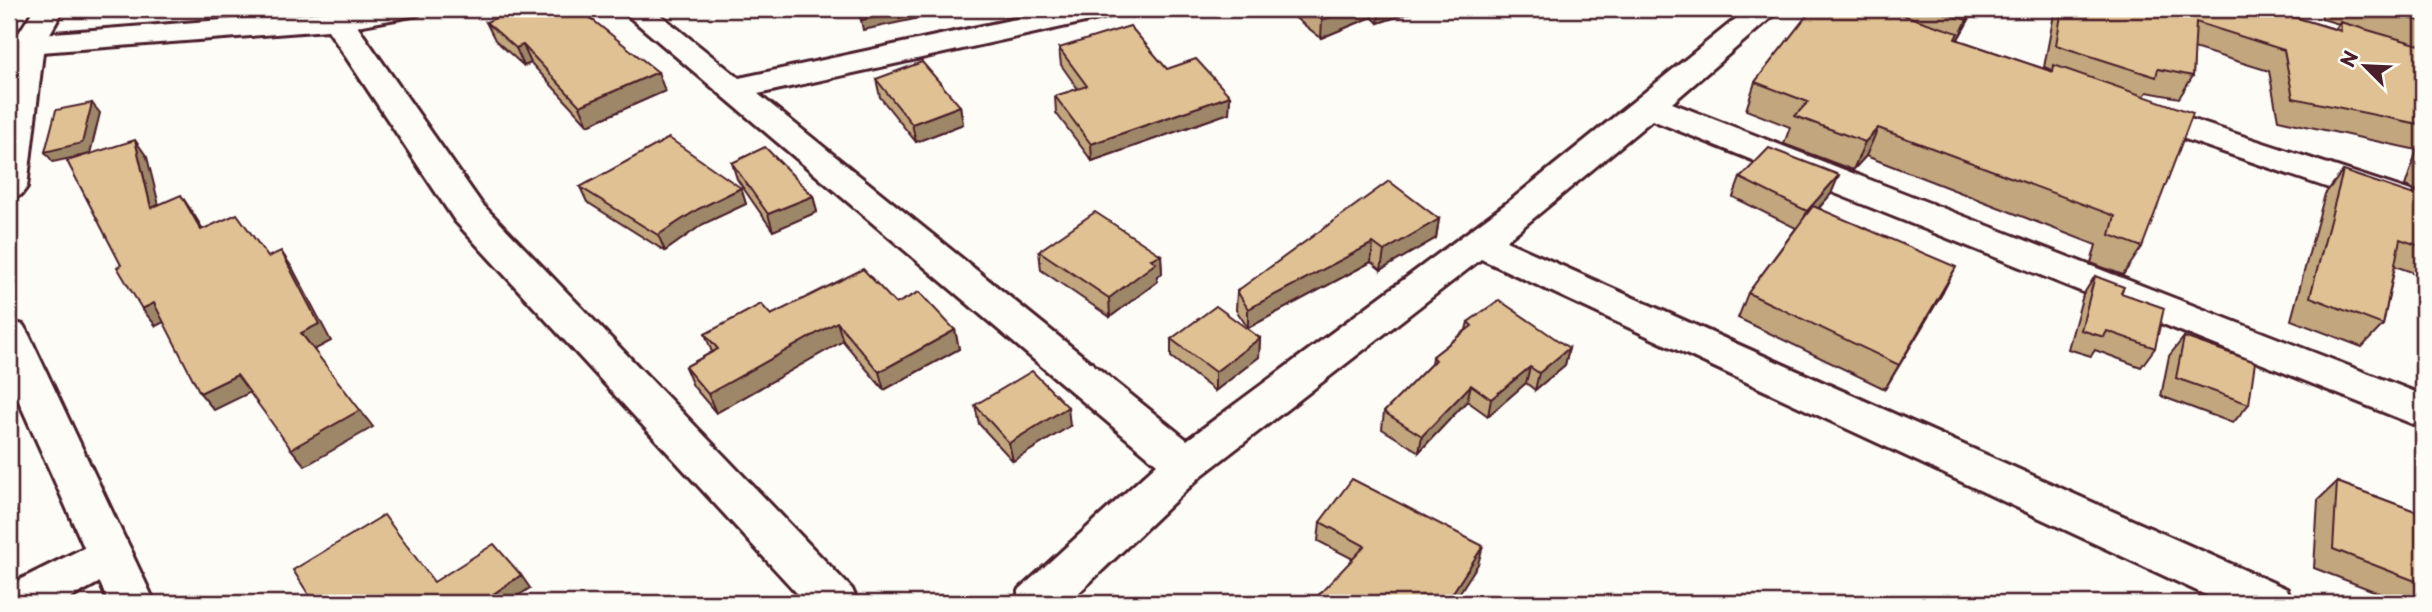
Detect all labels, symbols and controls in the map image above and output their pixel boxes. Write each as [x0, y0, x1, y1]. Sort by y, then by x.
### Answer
north arrow [2330, 32, 2400, 102]
text: N [2333, 46, 2364, 71]

